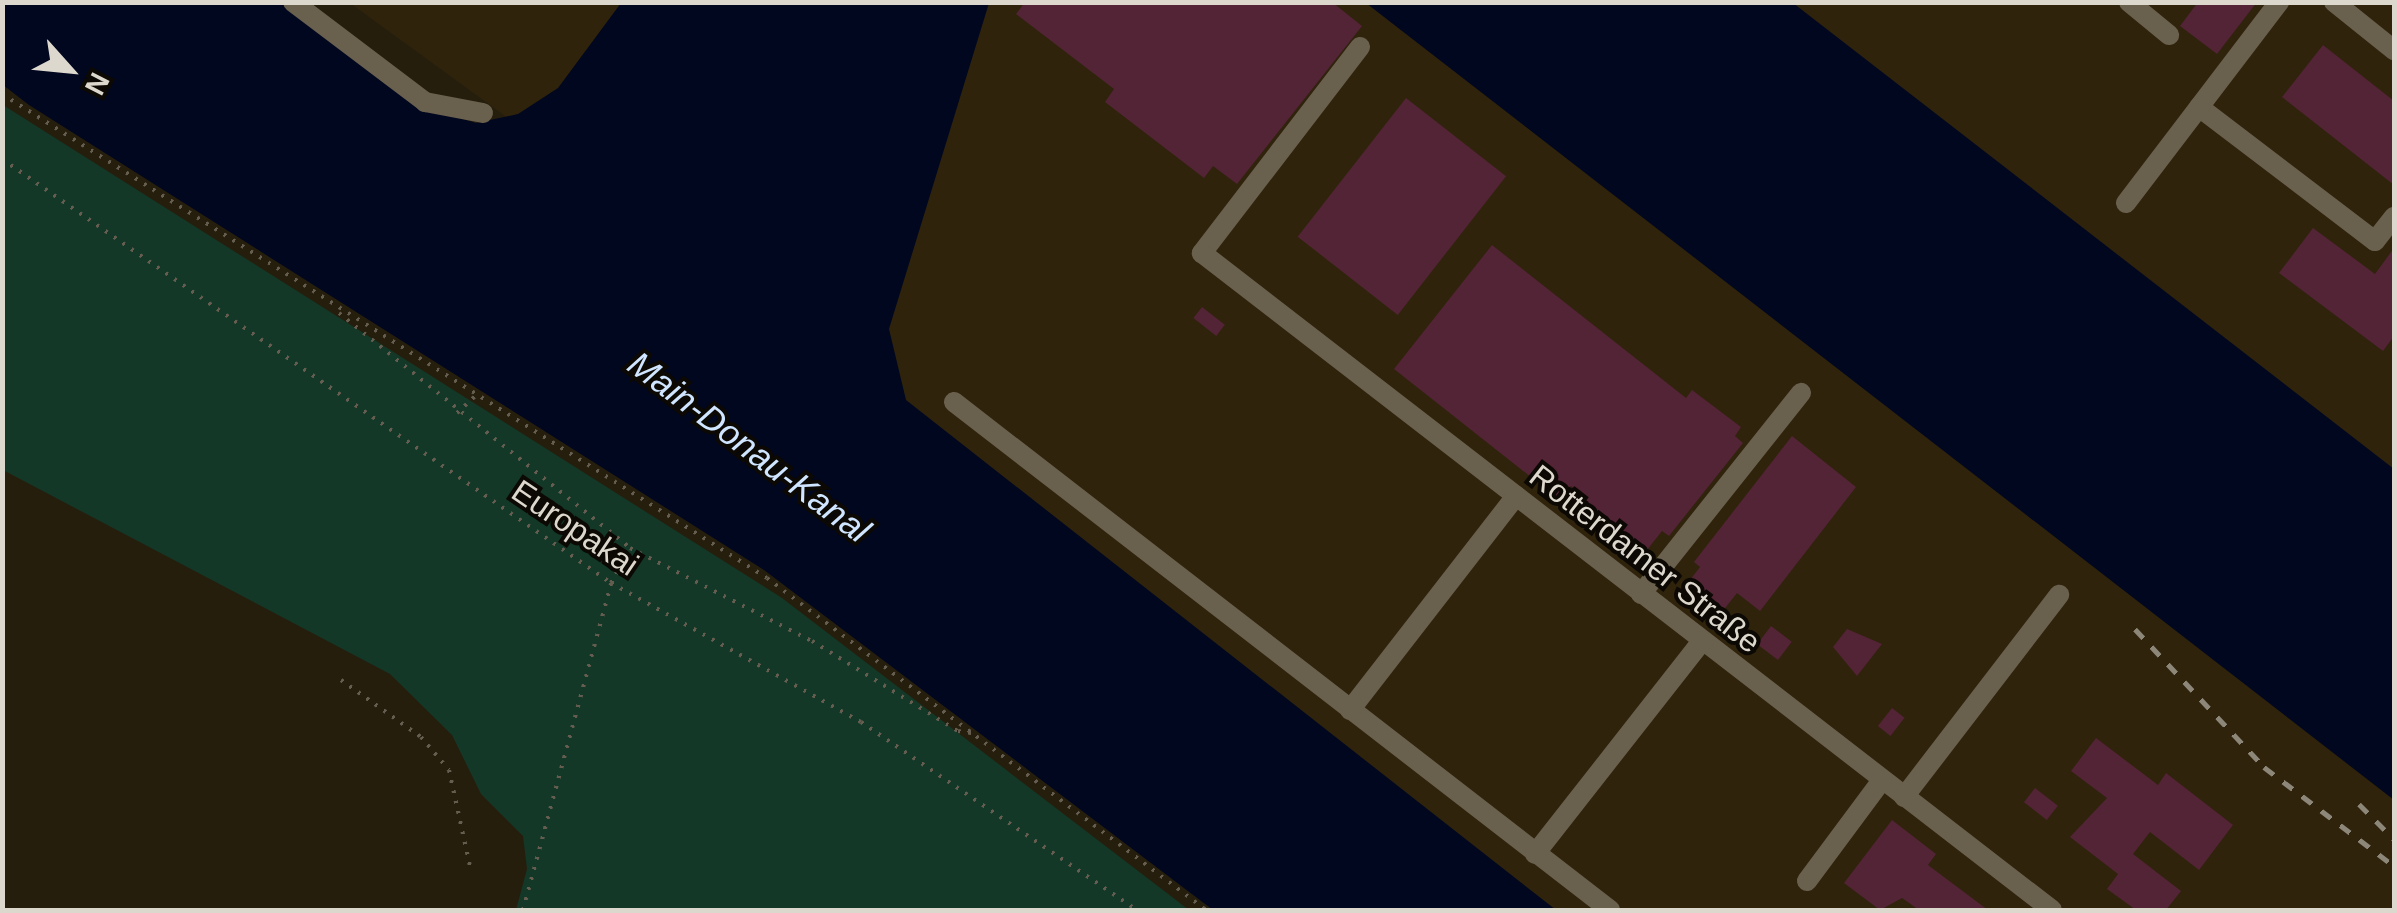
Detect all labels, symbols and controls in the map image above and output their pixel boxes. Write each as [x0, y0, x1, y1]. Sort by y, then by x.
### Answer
north arrow [20, 20, 120, 120]
text: N [79, 68, 116, 100]
water label: Main-Donau-Kanal [620, 342, 878, 552]
street label: Rotterdamer Straße [1522, 457, 1768, 661]
street label: Europakai [505, 472, 645, 584]

